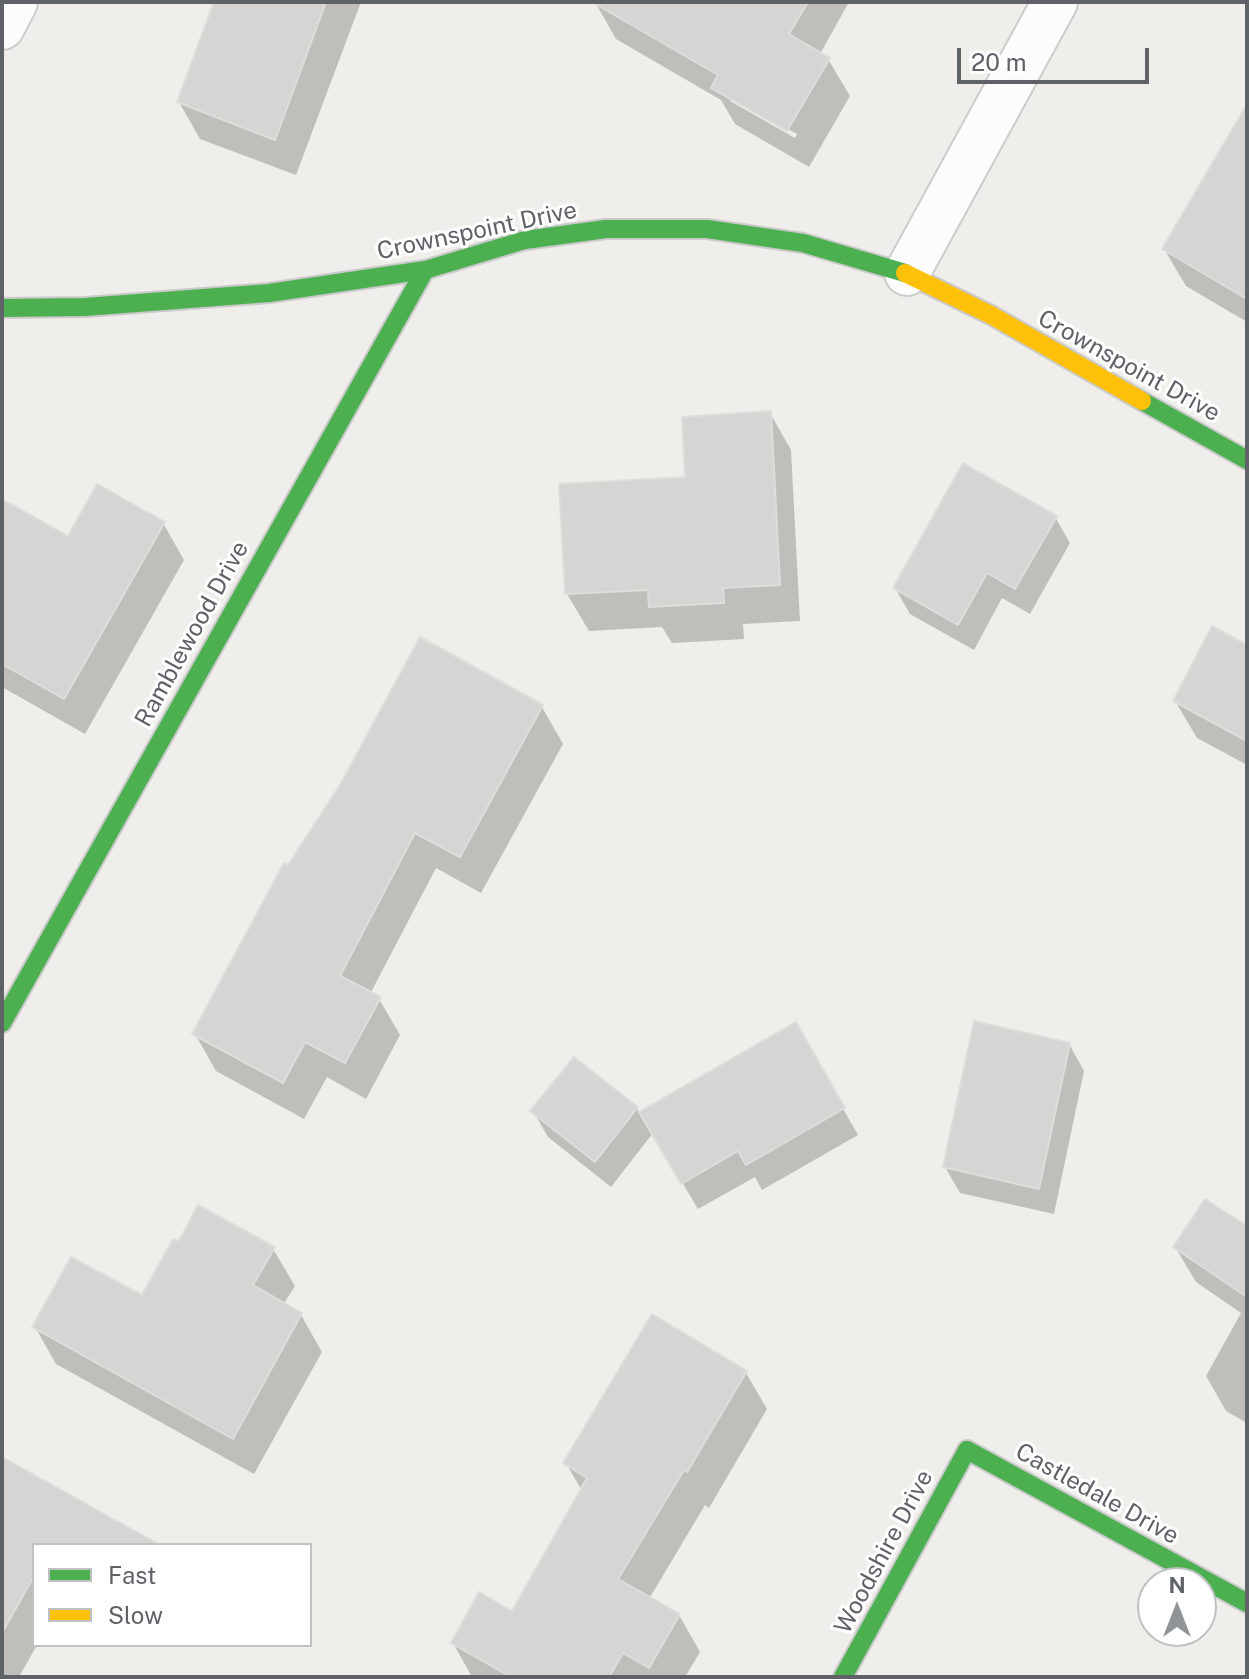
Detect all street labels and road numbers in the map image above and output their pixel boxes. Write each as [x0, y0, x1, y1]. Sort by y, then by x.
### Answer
street label: Crownspoint Drive [374, 196, 580, 266]
street label: Crownspoint Drive [1033, 304, 1225, 428]
street label: Ramblewood Drive [129, 536, 255, 732]
street label: Castledale Drive [1010, 1437, 1184, 1551]
street label: Woodshire Drive [829, 1465, 939, 1639]

